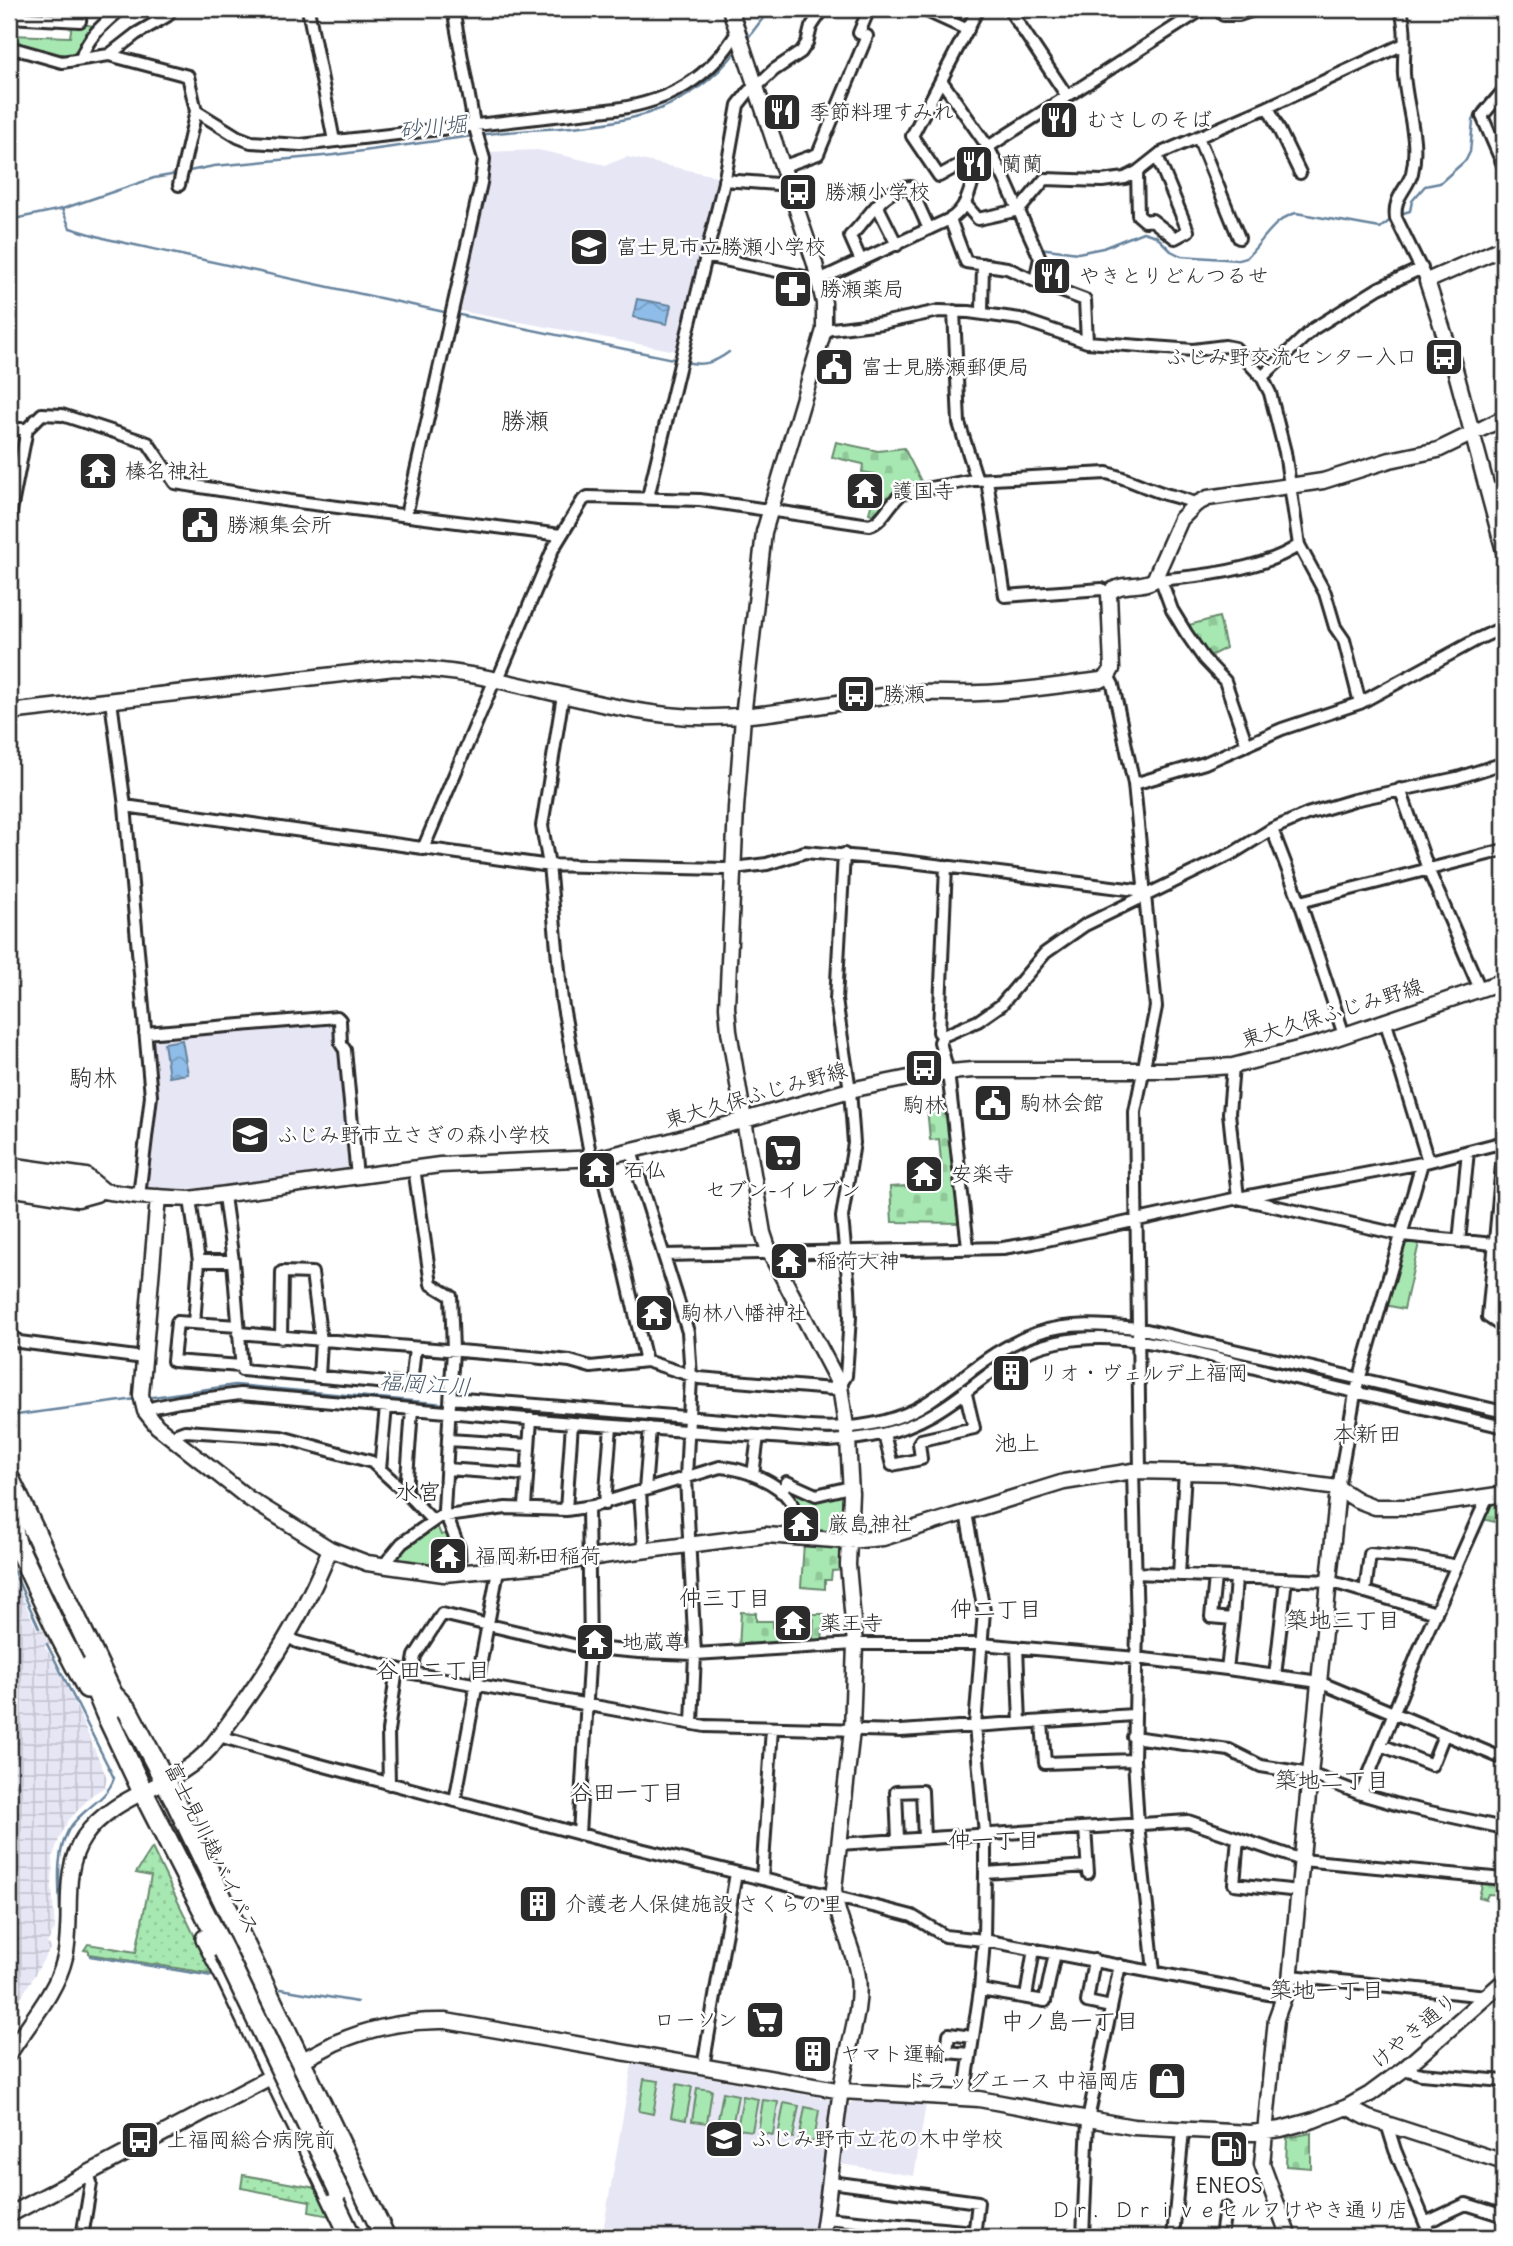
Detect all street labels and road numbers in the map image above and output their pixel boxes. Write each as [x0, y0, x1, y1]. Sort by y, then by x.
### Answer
street label: 東大久保ふじみ野線 [1238, 972, 1426, 1053]
street label: 東大久保ふじみ野線 [661, 1055, 850, 1134]
street label: 富士見川越バイパス [159, 1757, 266, 1938]
street label: けやき通り [1365, 1987, 1463, 2075]

